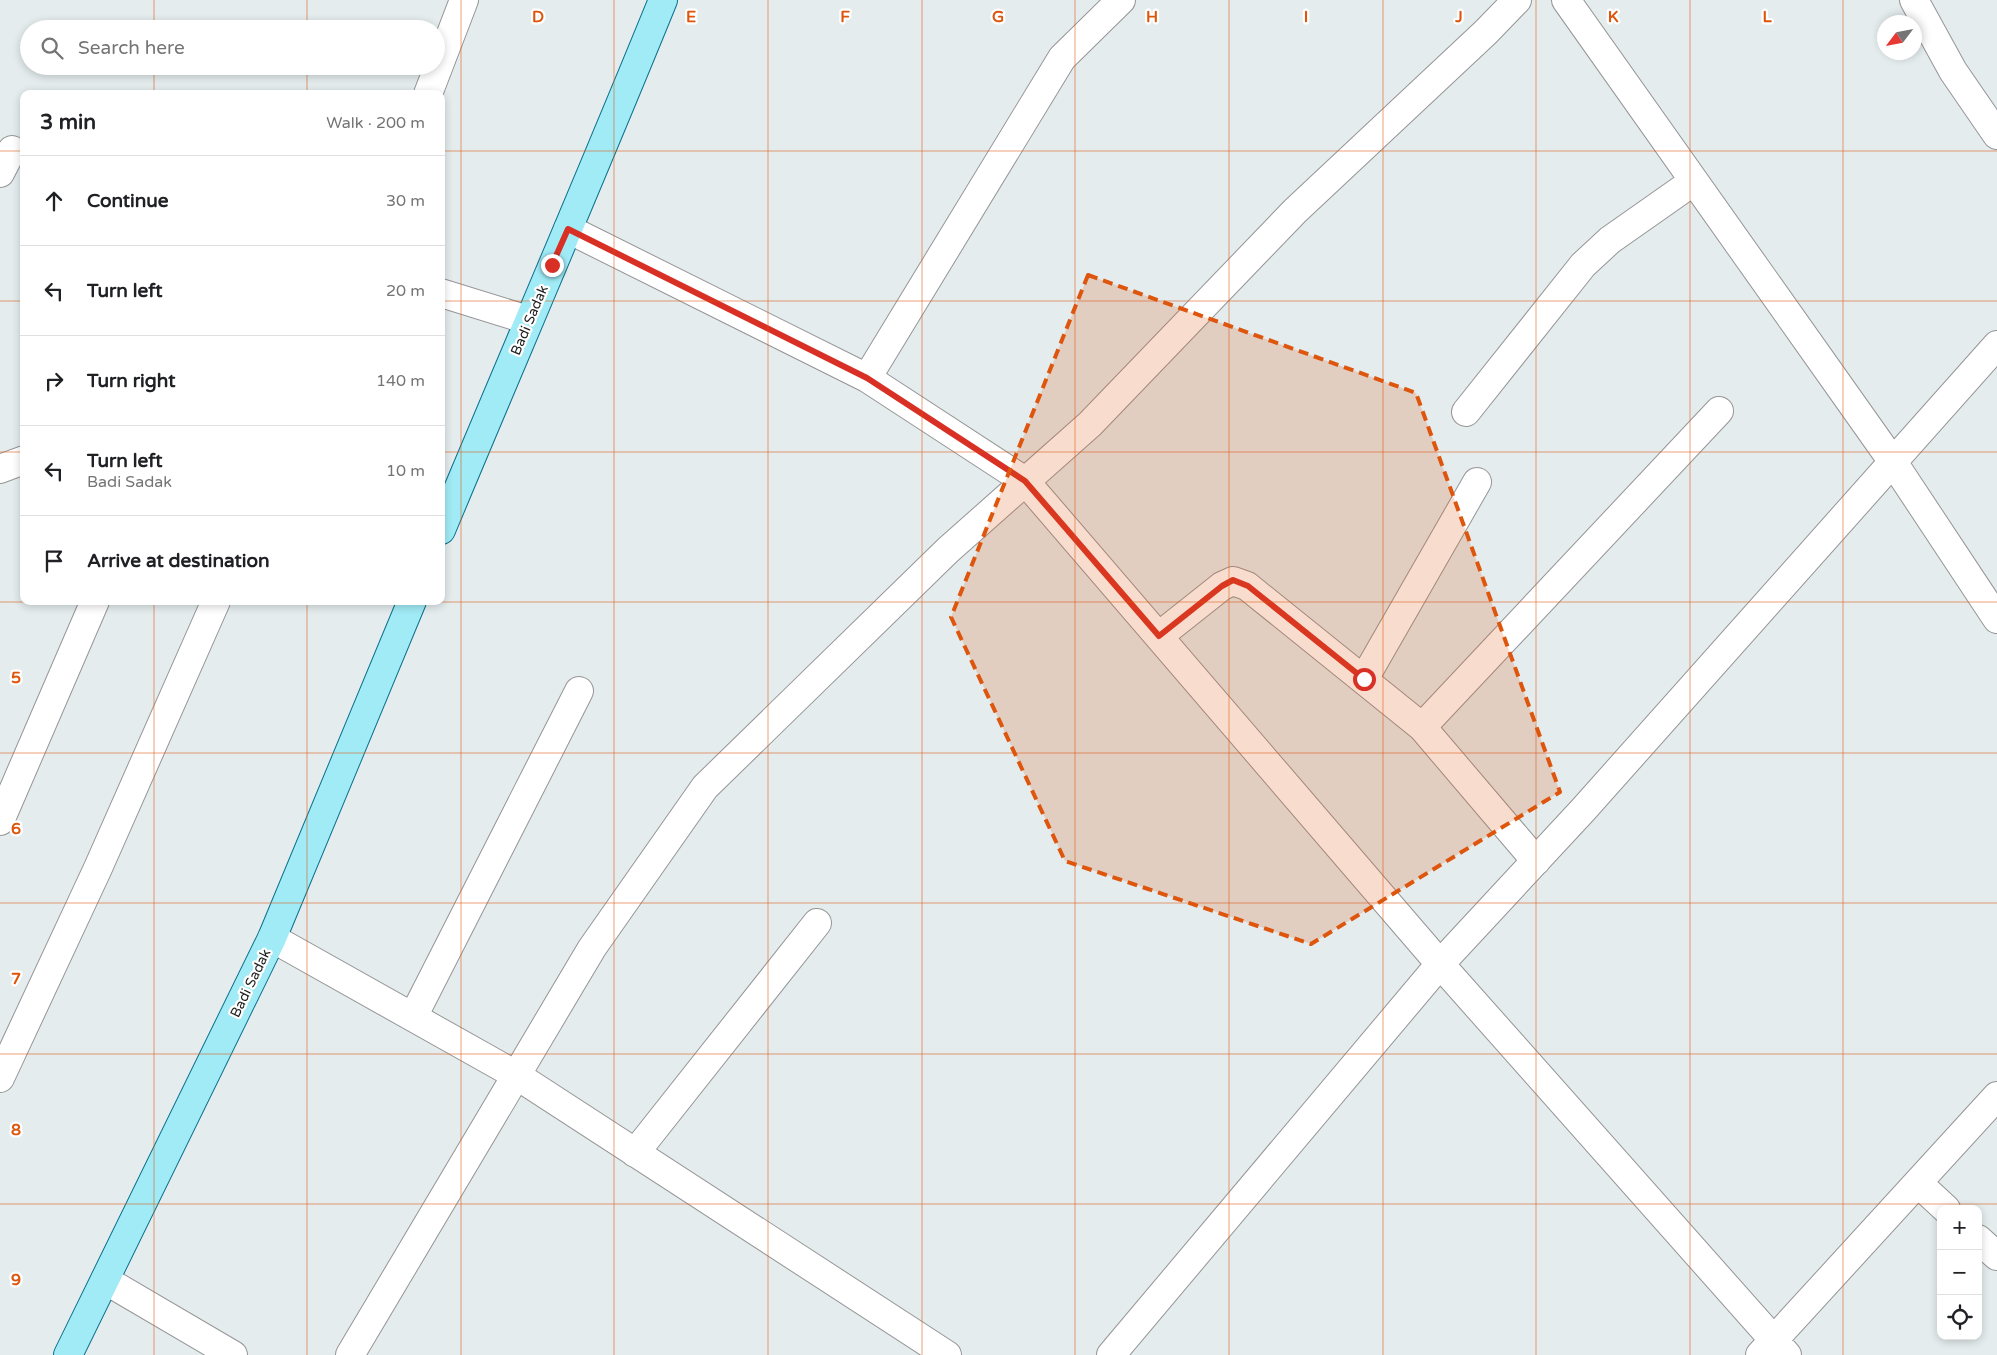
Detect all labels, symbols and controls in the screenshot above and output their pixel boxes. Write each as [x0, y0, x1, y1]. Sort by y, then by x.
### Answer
text: D [532, 7, 544, 27]
text: E [686, 7, 696, 27]
text: F [840, 7, 850, 27]
text: G [992, 7, 1004, 27]
text: H [1146, 7, 1158, 27]
text: I [1304, 7, 1308, 27]
text: J [1454, 7, 1463, 27]
text: K [1608, 7, 1619, 27]
text: L [1762, 7, 1772, 27]
north arrow [1877, 15, 1922, 60]
search box [20, 20, 445, 75]
icon: search [38, 34, 66, 62]
text: Search here [78, 37, 185, 59]
text: 3 min [40, 110, 96, 135]
text: Walk · 200 m [326, 113, 425, 133]
icon: ahead [40, 187, 68, 215]
text: Continue [87, 190, 169, 212]
text: 30 m [386, 191, 425, 211]
route end [541, 254, 564, 277]
icon: left [40, 277, 68, 305]
text: Turn left [87, 280, 163, 302]
text: 20 m [386, 281, 425, 301]
street label: Badi Sadak [507, 282, 552, 358]
icon: right [40, 367, 68, 395]
text: Turn right [87, 370, 175, 392]
text: 140 m [376, 371, 425, 391]
text: Turn left [87, 450, 163, 472]
icon: left [40, 457, 68, 485]
text: 10 m [386, 461, 425, 481]
text: Badi Sadak [87, 472, 172, 492]
icon: arrive [40, 547, 68, 575]
text: Arrive at destination [87, 550, 270, 572]
text: 5 [11, 668, 21, 688]
route start [1353, 668, 1376, 691]
text: 6 [11, 819, 21, 839]
street label: Badi Sadak [227, 946, 275, 1020]
text: 7 [11, 969, 21, 989]
text: 8 [11, 1120, 21, 1140]
map controls [1937, 1205, 1982, 1340]
button: + [1937, 1205, 1982, 1250]
button: − [1937, 1250, 1982, 1295]
text: 9 [11, 1270, 21, 1290]
button: locate [1937, 1295, 1982, 1340]

